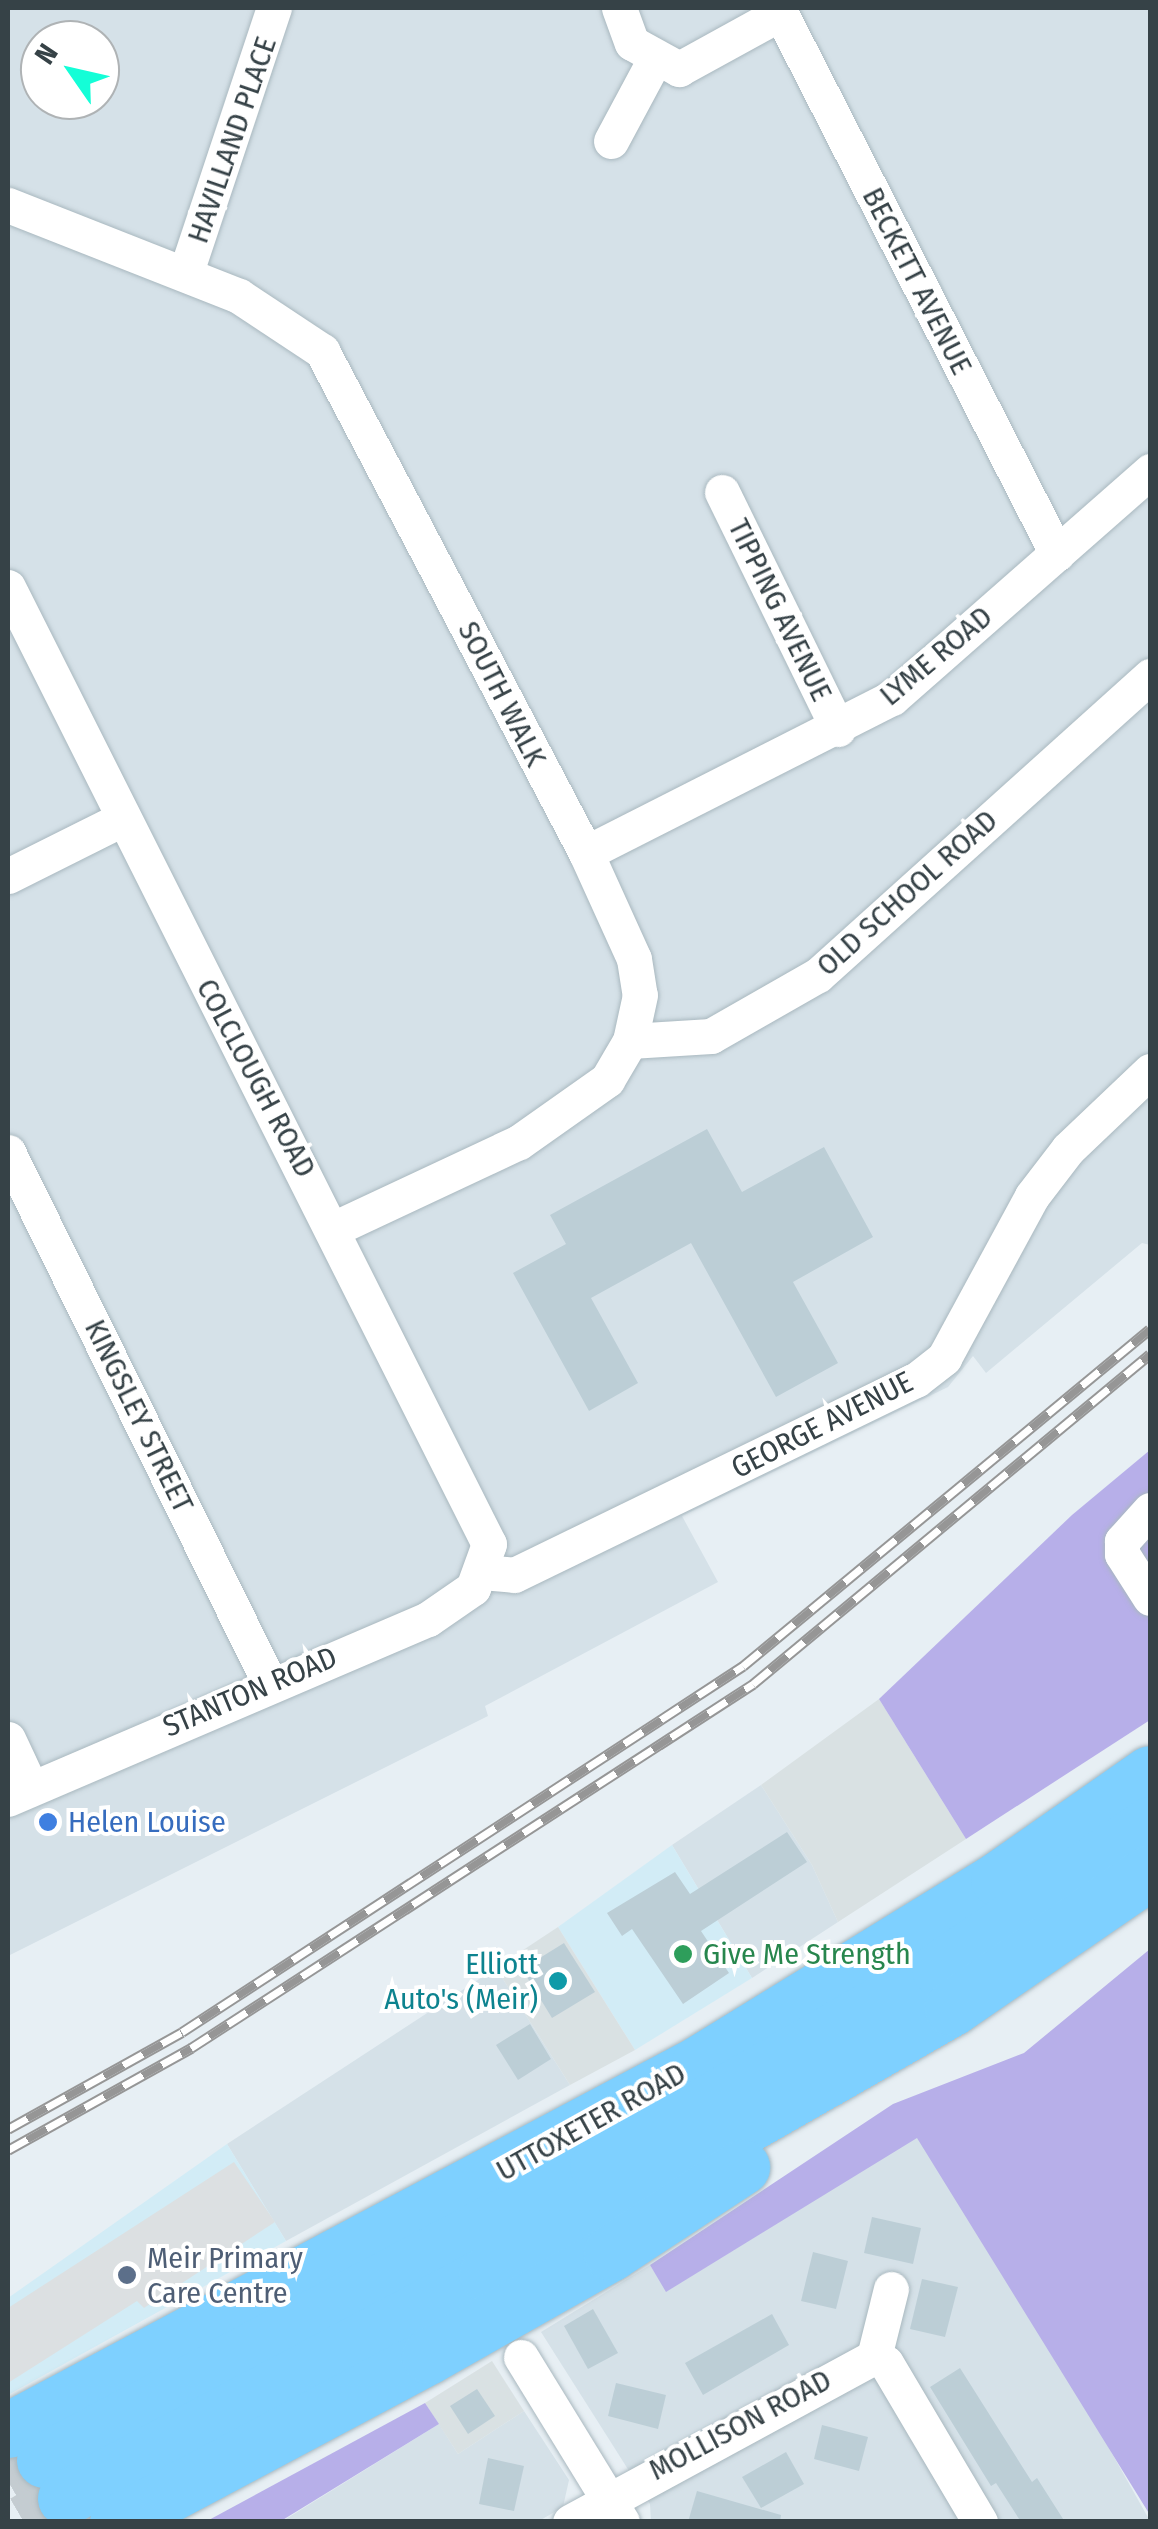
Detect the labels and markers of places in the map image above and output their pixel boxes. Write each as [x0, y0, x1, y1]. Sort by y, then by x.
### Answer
place label: Helen Louise [68, 1804, 226, 1840]
marker: Helen Louise [37, 1811, 59, 1833]
place label: Give Me Strength [703, 1936, 911, 1972]
marker: Give Me Strength [672, 1943, 694, 1965]
place label: Elliott Auto's (Meir) [384, 1946, 538, 2016]
marker: Elliott Auto's (Meir) [547, 1970, 569, 1992]
place label: Meir Primary Care Centre [147, 2240, 303, 2310]
marker: Meir Primary Care Centre [116, 2264, 138, 2286]

